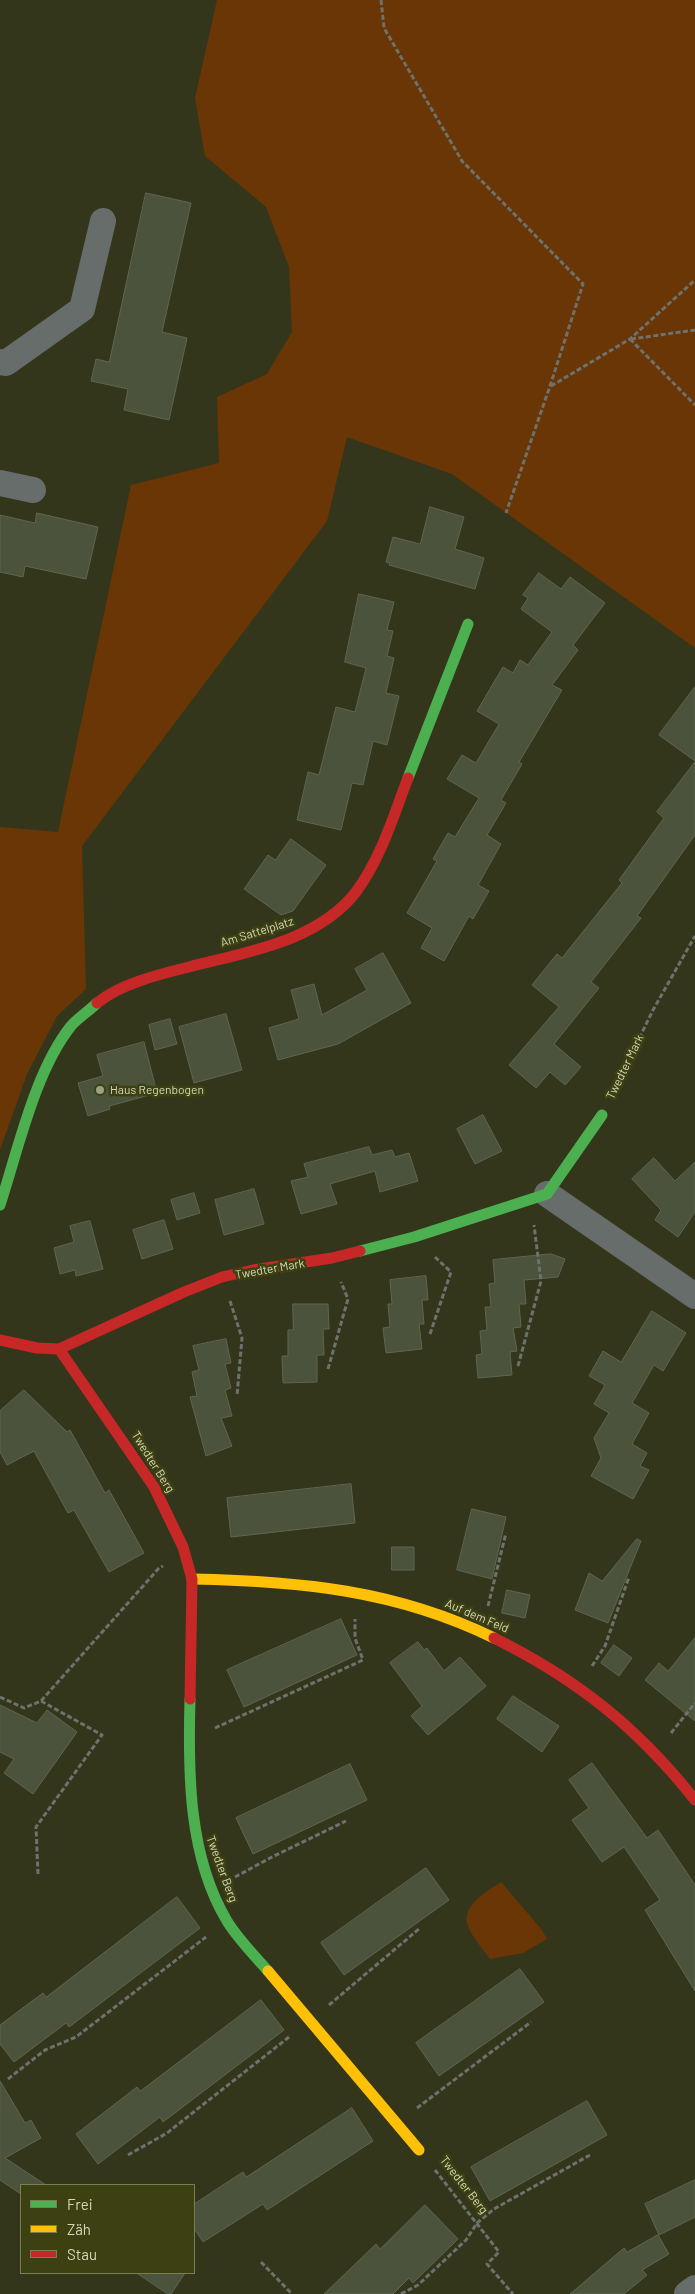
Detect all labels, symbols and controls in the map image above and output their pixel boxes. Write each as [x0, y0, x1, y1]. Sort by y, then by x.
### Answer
street label: Am Sattelplatz [219, 914, 295, 950]
street label: Twedter Mark [603, 1032, 647, 1102]
place label: Haus Regenbogen [110, 1083, 204, 1097]
marker: Haus Regenbogen [94, 1084, 106, 1096]
street label: Twedter Mark [234, 1256, 306, 1282]
street label: Twedter Berg [128, 1429, 178, 1495]
street label: Auf dem Feld [443, 1596, 511, 1636]
street label: Twedter Berg [203, 1834, 241, 1904]
street label: Twedter Berg [437, 2153, 491, 2217]
legend [20, 2184, 195, 2274]
text: Frei [67, 2195, 93, 2213]
text: Zäh [67, 2220, 91, 2238]
text: Stau [67, 2245, 97, 2263]

